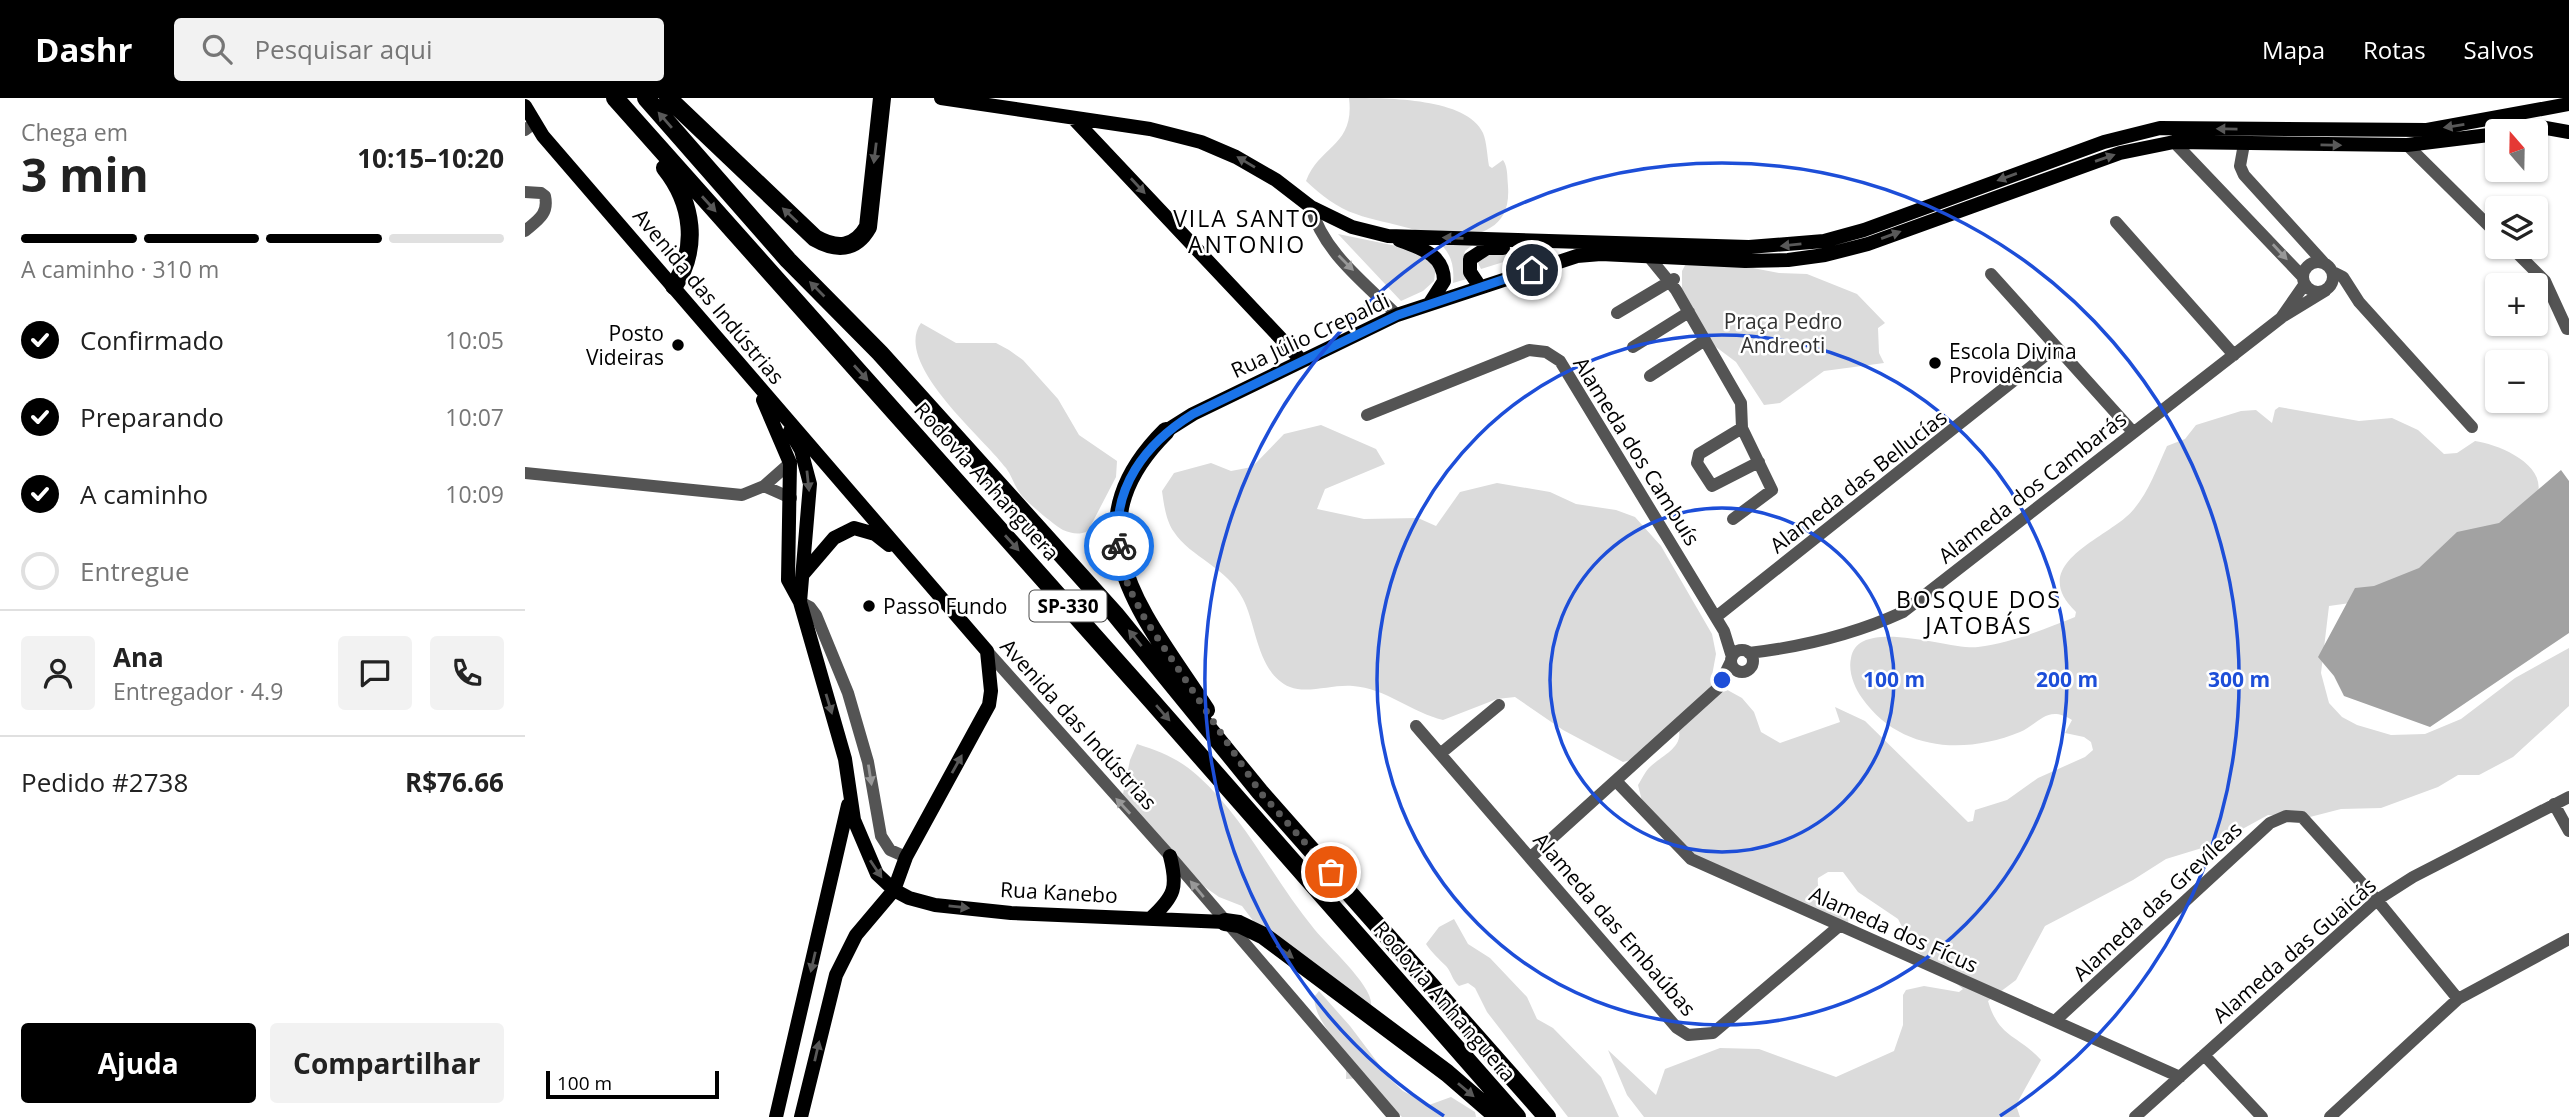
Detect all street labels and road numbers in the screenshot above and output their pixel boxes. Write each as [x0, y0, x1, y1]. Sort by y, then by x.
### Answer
street label: Avenida das Indústrias [627, 202, 791, 390]
street label: Rua Júlio Crepaldi [1226, 286, 1394, 384]
street label: Alameda dos Cambuís [1567, 351, 1707, 551]
street label: Rodovia Anhanguera [908, 396, 1066, 566]
street label: Alameda das Bellucías [1764, 403, 1952, 559]
street label: Alameda dos Cambarás [1932, 405, 2132, 569]
road number: SP-330 [1029, 590, 1107, 622]
street label: Avenida das Indústrias [995, 632, 1163, 816]
street label: Alameda das Grevíleas [2066, 815, 2248, 987]
street label: Alameda das Embaúbas [1528, 826, 1702, 1022]
street label: Alameda das Guaicás [2206, 871, 2382, 1029]
street label: Rua Kanebo [1000, 875, 1118, 909]
street label: Alameda dos Fícus [1805, 879, 1983, 979]
street label: Rodovia Anhanguera [1368, 915, 1522, 1087]

